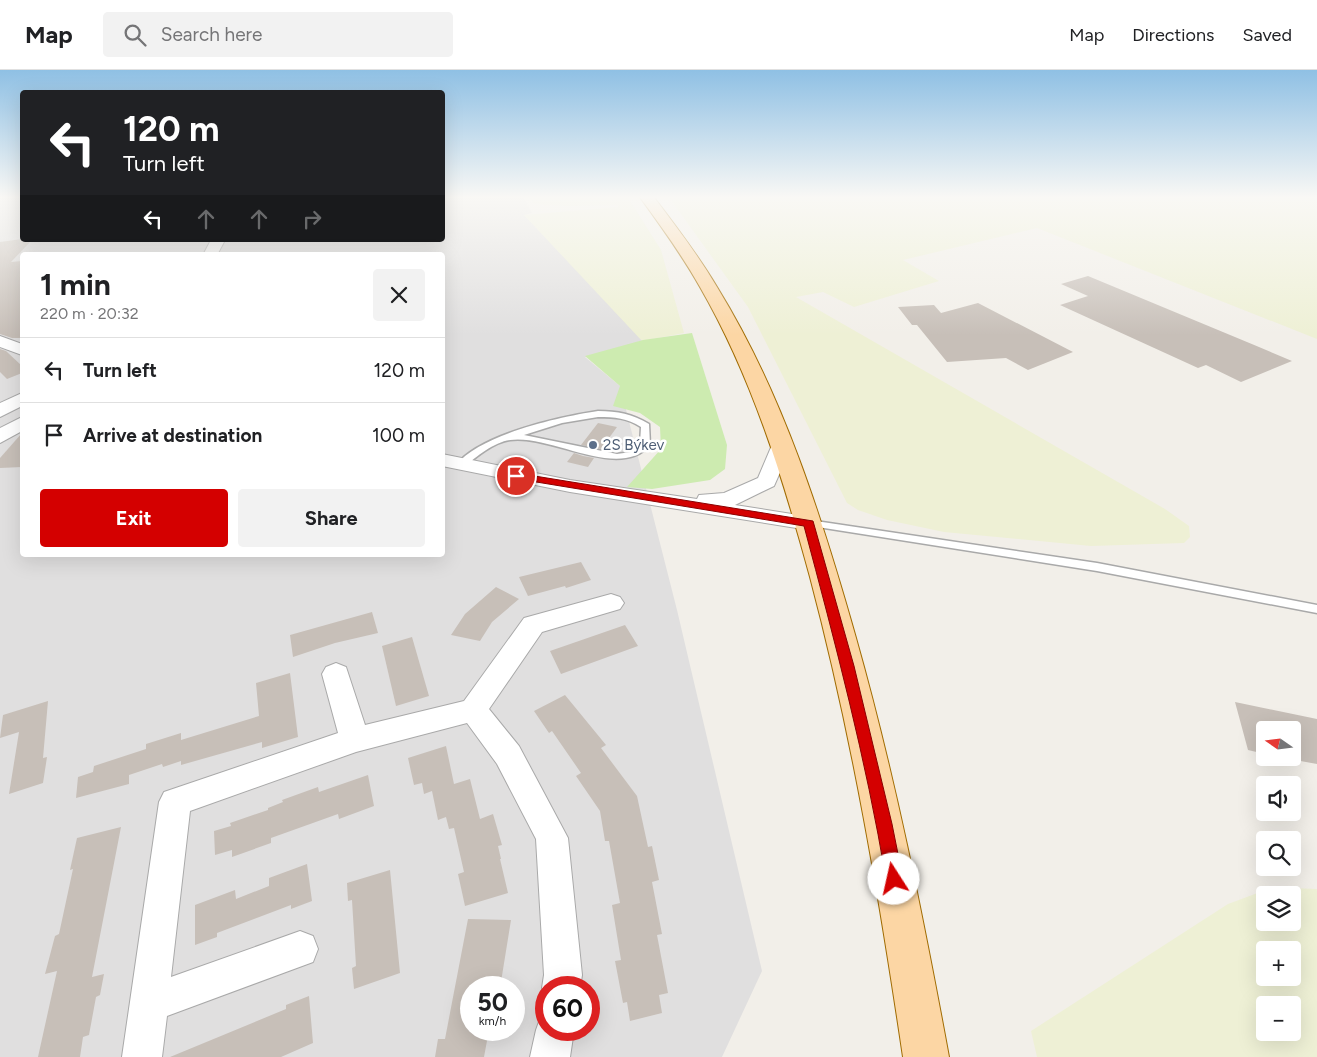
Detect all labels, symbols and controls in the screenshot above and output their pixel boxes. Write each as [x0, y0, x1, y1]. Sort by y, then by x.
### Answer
search box [103, 12, 453, 57]
text: Map [25, 20, 73, 49]
icon: search [121, 21, 149, 49]
text: Search here [161, 23, 262, 46]
text: Map [1069, 24, 1104, 46]
text: Directions [1132, 24, 1214, 46]
text: Saved [1242, 24, 1292, 46]
text: 120 m [123, 108, 220, 150]
icon: left [40, 110, 105, 175]
text: Turn left [123, 150, 205, 177]
icon: left [139, 205, 167, 233]
icon: ahead [192, 205, 220, 233]
icon: ahead [245, 205, 273, 233]
icon: right [298, 205, 326, 233]
text: 1 min [40, 266, 111, 303]
button: close [373, 269, 425, 321]
text: 220 m · 20:32 [40, 304, 139, 323]
icon: left [40, 356, 68, 384]
text: Turn left [83, 359, 157, 382]
text: 120 m [373, 359, 425, 382]
icon: arrive [40, 421, 68, 449]
text: Arrive at destination [83, 424, 262, 447]
text: 100 m [372, 424, 425, 447]
place label: 2S Býkev [603, 436, 664, 454]
marker: 2S Býkev [587, 439, 599, 451]
pin [495, 455, 537, 497]
icon: arrive [502, 462, 530, 490]
button: Exit [40, 489, 228, 547]
button: Share [238, 489, 425, 547]
north arrow [1256, 721, 1301, 766]
map controls [1256, 721, 1301, 1041]
button: sound [1256, 776, 1301, 821]
button: search [1256, 831, 1301, 876]
position arrow [867, 852, 919, 904]
button: layers [1256, 886, 1301, 931]
button: + [1256, 941, 1301, 986]
speed limit sign: 60 [535, 976, 600, 1041]
text: 50 [477, 987, 508, 1017]
button: − [1256, 996, 1301, 1041]
text: km/h [479, 1014, 506, 1028]

